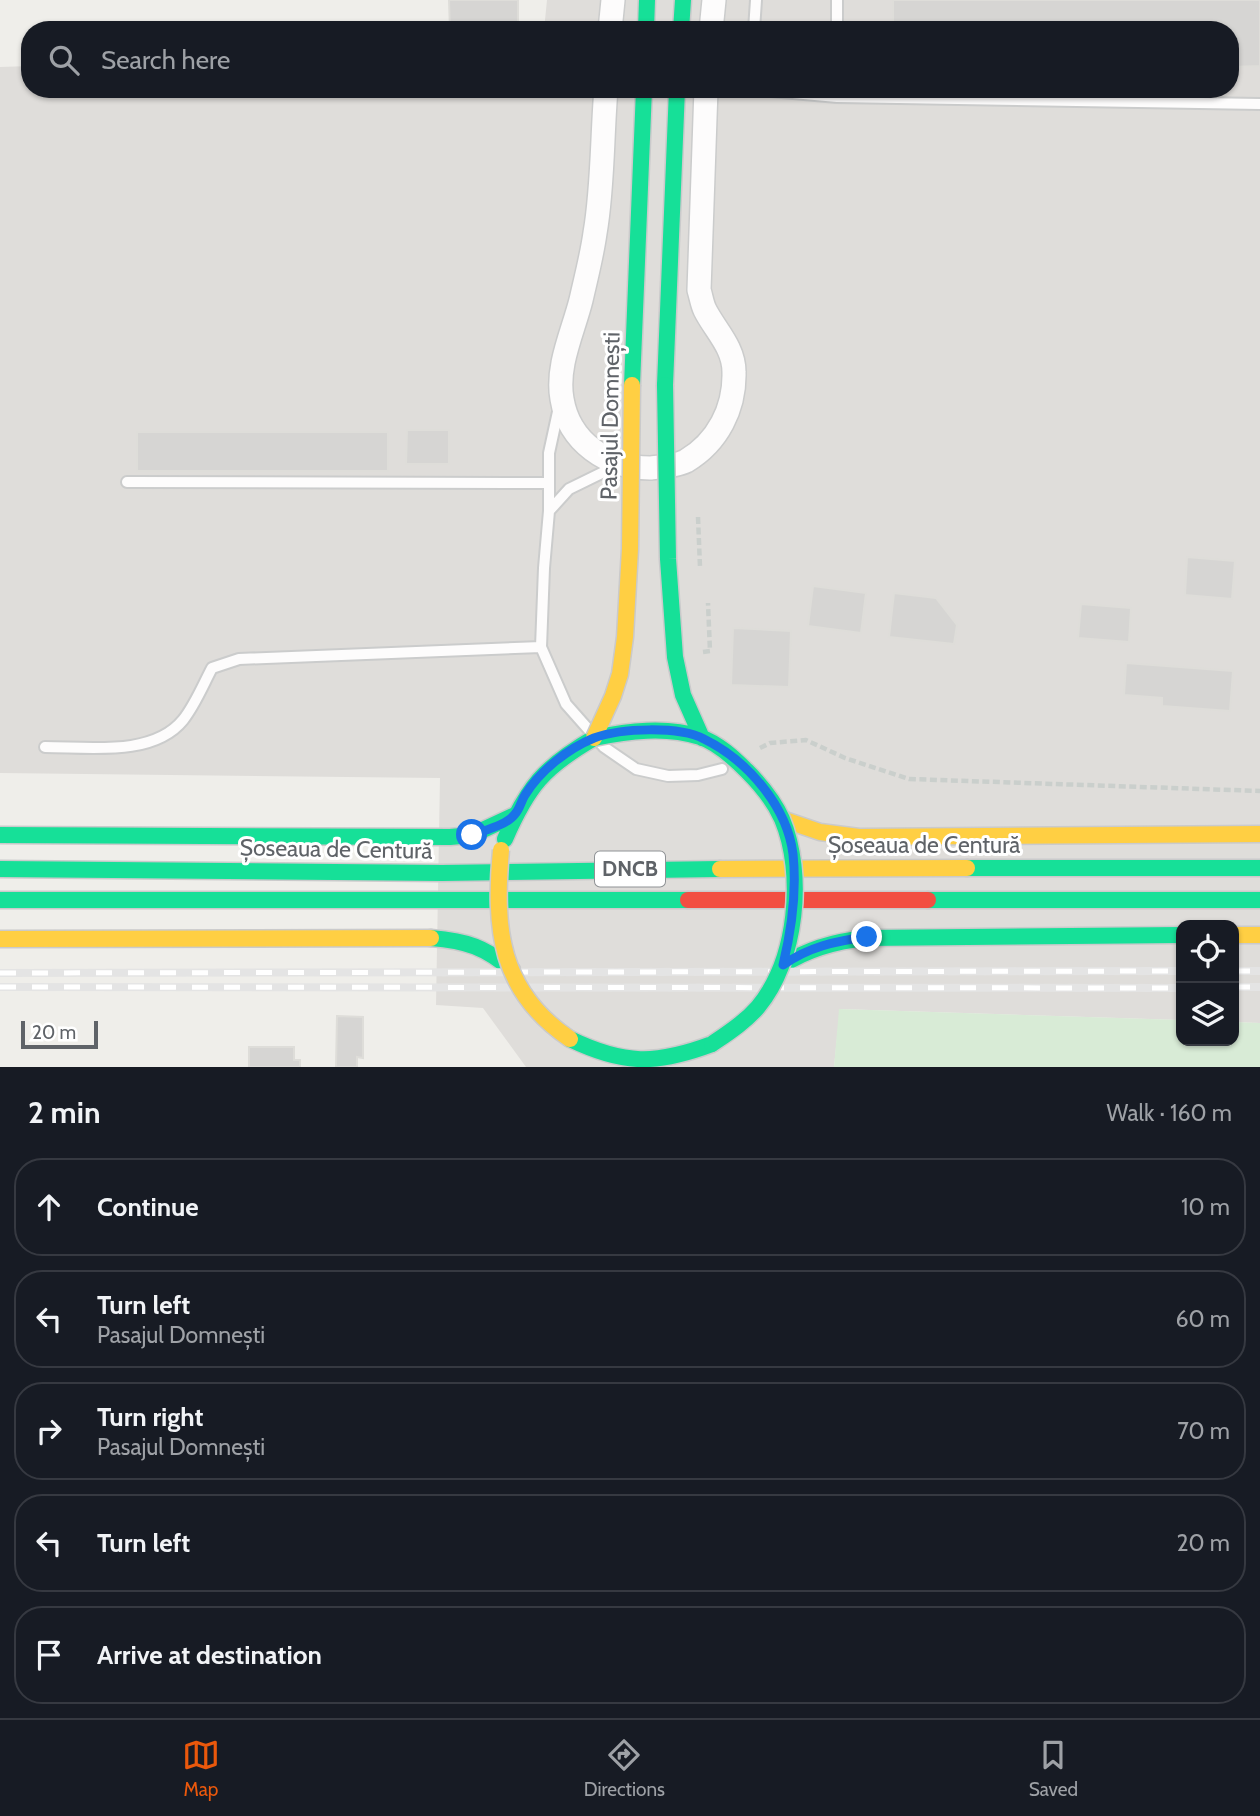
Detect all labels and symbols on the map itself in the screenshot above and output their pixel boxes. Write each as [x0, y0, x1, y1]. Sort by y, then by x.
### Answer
street label: Pasajul Domnești [595, 332, 626, 500]
route start [456, 819, 487, 850]
street label: Șoseaua de Centură [828, 831, 1020, 860]
street label: Șoseaua de Centură [239, 833, 433, 866]
road number: DNCB [595, 852, 665, 886]
route end [851, 921, 882, 952]
scale bar [21, 1018, 98, 1050]

